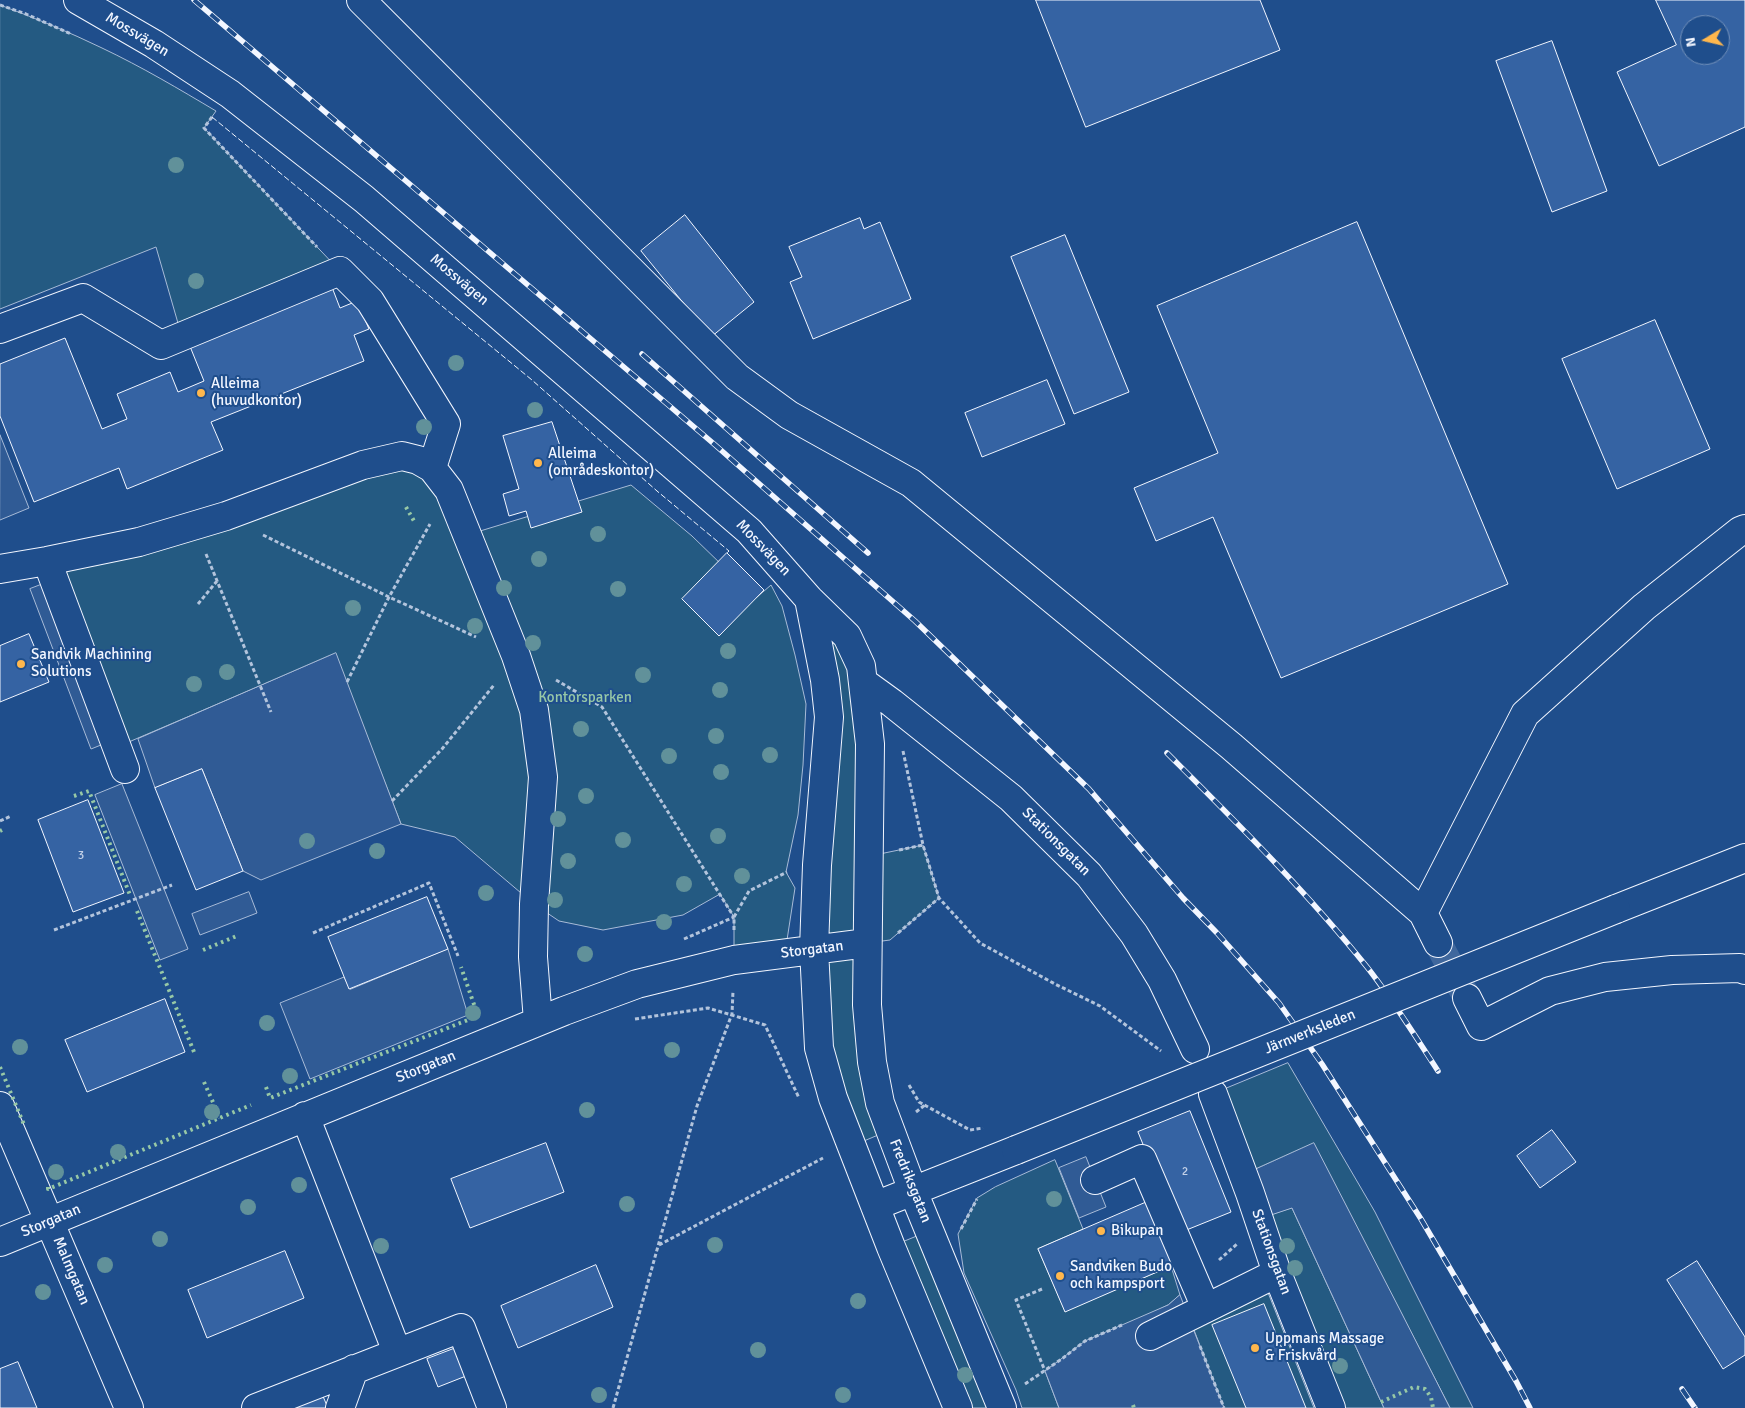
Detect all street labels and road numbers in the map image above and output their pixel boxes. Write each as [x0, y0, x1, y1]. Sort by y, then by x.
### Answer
street label: Mossvägen [102, 9, 172, 61]
street label: Mossvägen [426, 250, 492, 310]
street label: Mossvägen [732, 516, 794, 580]
street label: Stationsgatan [1018, 804, 1094, 880]
street label: Storgatan [780, 937, 844, 963]
street label: Järnverksleden [1262, 1006, 1358, 1058]
street label: Storgatan [393, 1047, 459, 1087]
street label: Fredriksgatan [885, 1137, 935, 1225]
street label: Storgatan [18, 1200, 84, 1242]
street label: Stationsgatan [1247, 1207, 1295, 1297]
street label: Malmgatan [49, 1234, 93, 1308]

